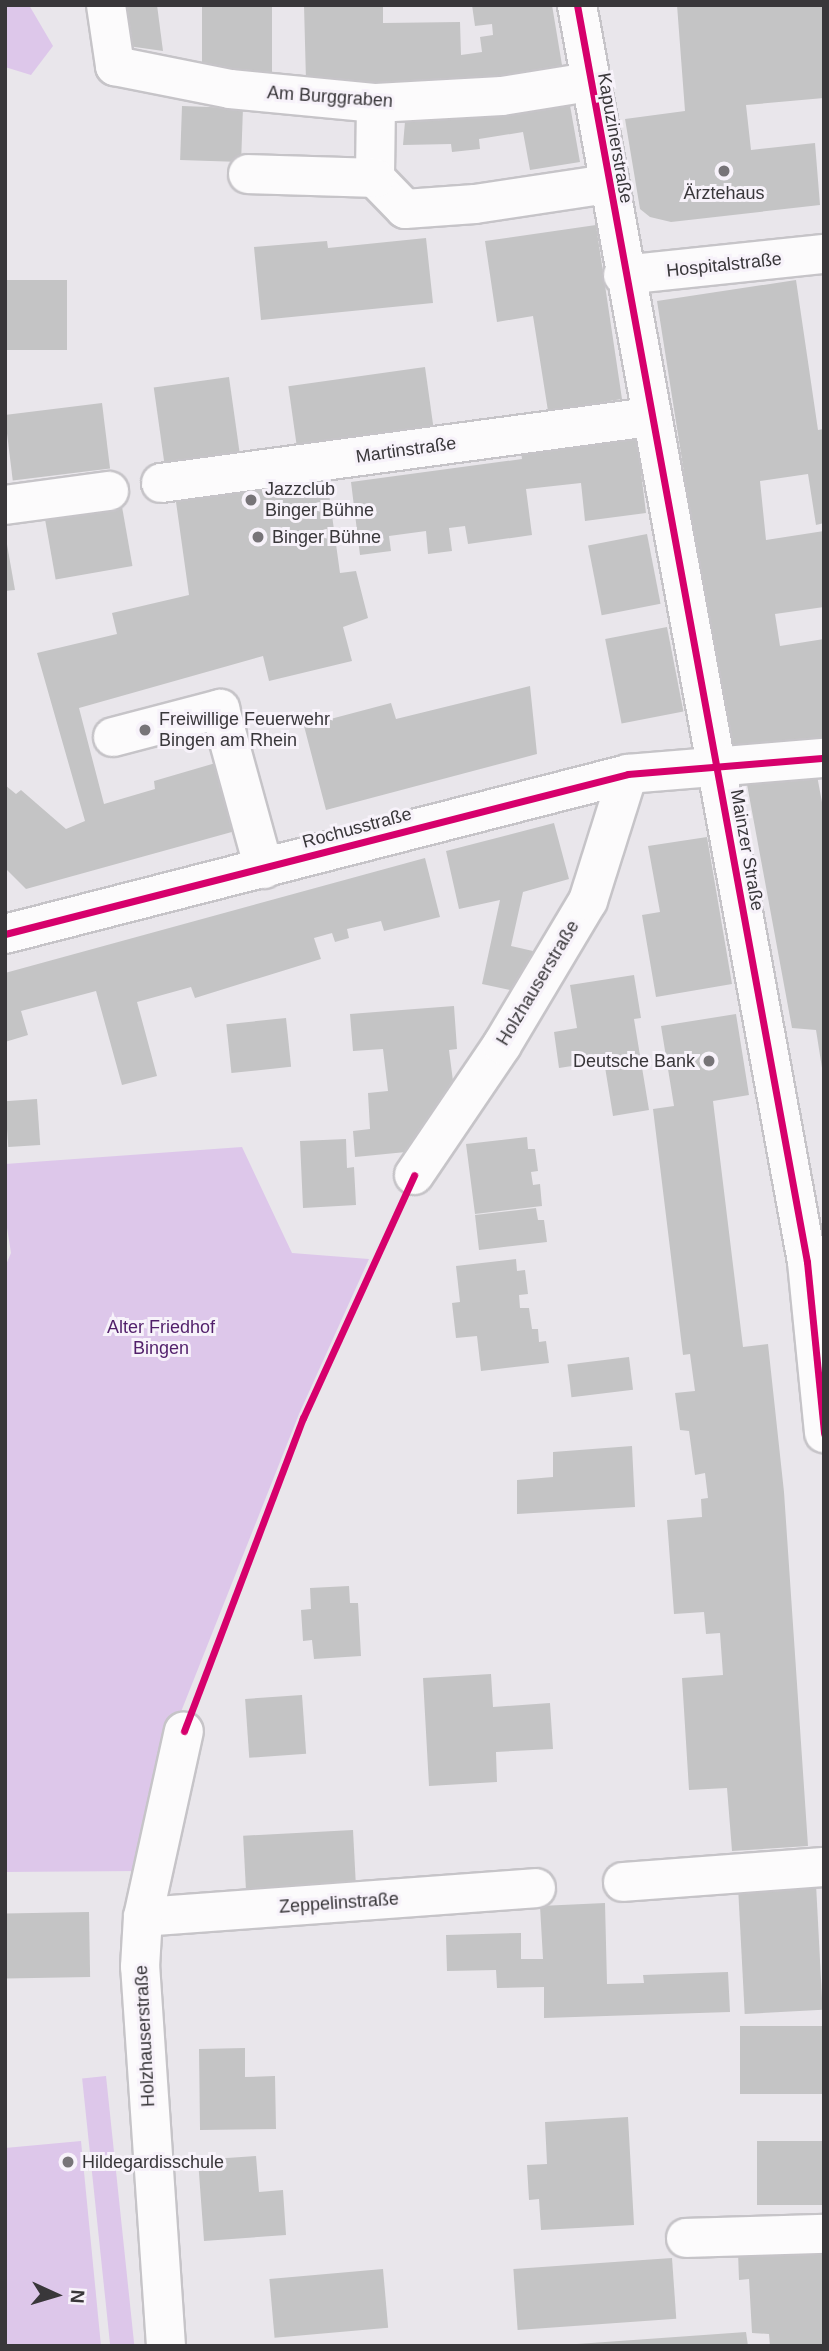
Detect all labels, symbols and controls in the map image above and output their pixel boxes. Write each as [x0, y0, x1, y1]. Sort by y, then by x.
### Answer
street label: Kapuzinerstraße [593, 71, 637, 205]
street label: Am Burggraben [266, 82, 394, 112]
marker: Ärztehaus [716, 163, 732, 179]
place label: Ärztehaus [683, 182, 765, 204]
street label: Hospitalstraße [665, 248, 783, 282]
street label: Martinstraße [354, 432, 458, 468]
place label: Jazzclub Binger Bühne [265, 479, 374, 522]
marker: Jazzclub Binger Bühne [243, 492, 259, 508]
place label: Binger Bühne [272, 526, 381, 548]
marker: Binger Bühne [250, 529, 266, 545]
place label: Freiwillige Feuerwehr Bingen am Rhein [159, 709, 330, 752]
marker: Freiwillige Feuerwehr Bingen am Rhein [137, 722, 153, 738]
street label: Mainzer Straße [726, 788, 768, 912]
street label: Rochusstraße [300, 803, 414, 853]
street label: Holzhauserstraße [492, 917, 584, 1049]
place label: Deutsche Bank [573, 1050, 695, 1072]
marker: Deutsche Bank [701, 1053, 717, 1069]
park label: Alter Friedhof Bingen [107, 1317, 215, 1360]
street label: Zeppelinstraße [278, 1888, 400, 1918]
street label: Holzhauserstraße [130, 1965, 160, 2107]
place label: Hildegardisschule [82, 2151, 224, 2173]
marker: Hildegardisschule [60, 2154, 76, 2170]
north arrow [21, 2260, 91, 2330]
text: N [66, 2289, 88, 2304]

